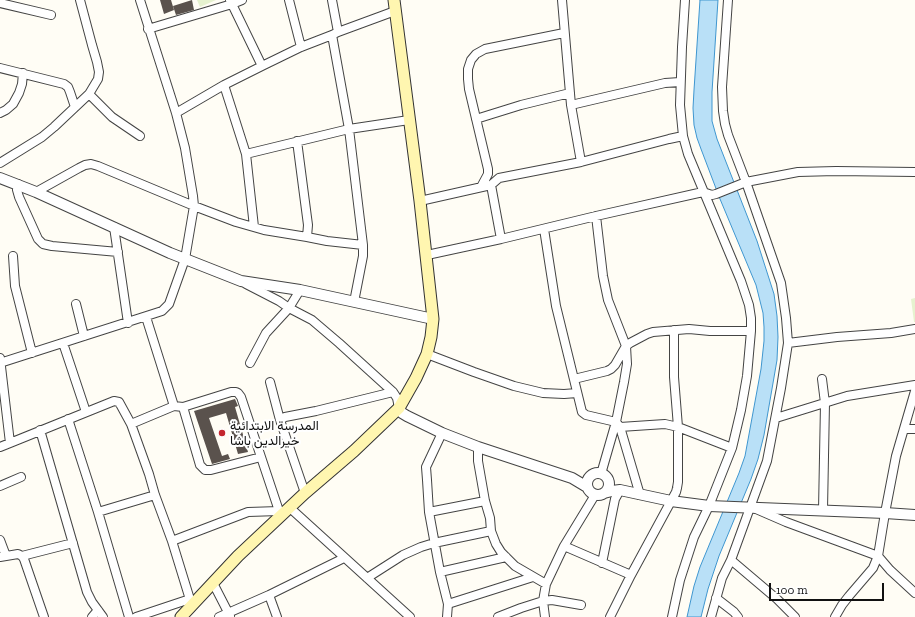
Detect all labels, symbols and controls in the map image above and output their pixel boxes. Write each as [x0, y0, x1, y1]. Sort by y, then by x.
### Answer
place label: المدرسة الابتدائية خيرالدين باشا [230, 418, 319, 449]
marker: المدرسة الابتدائية خيرالدين باشا [217, 428, 227, 438]
scale bar [771, 575, 886, 601]
text: 100 m [776, 583, 808, 597]

